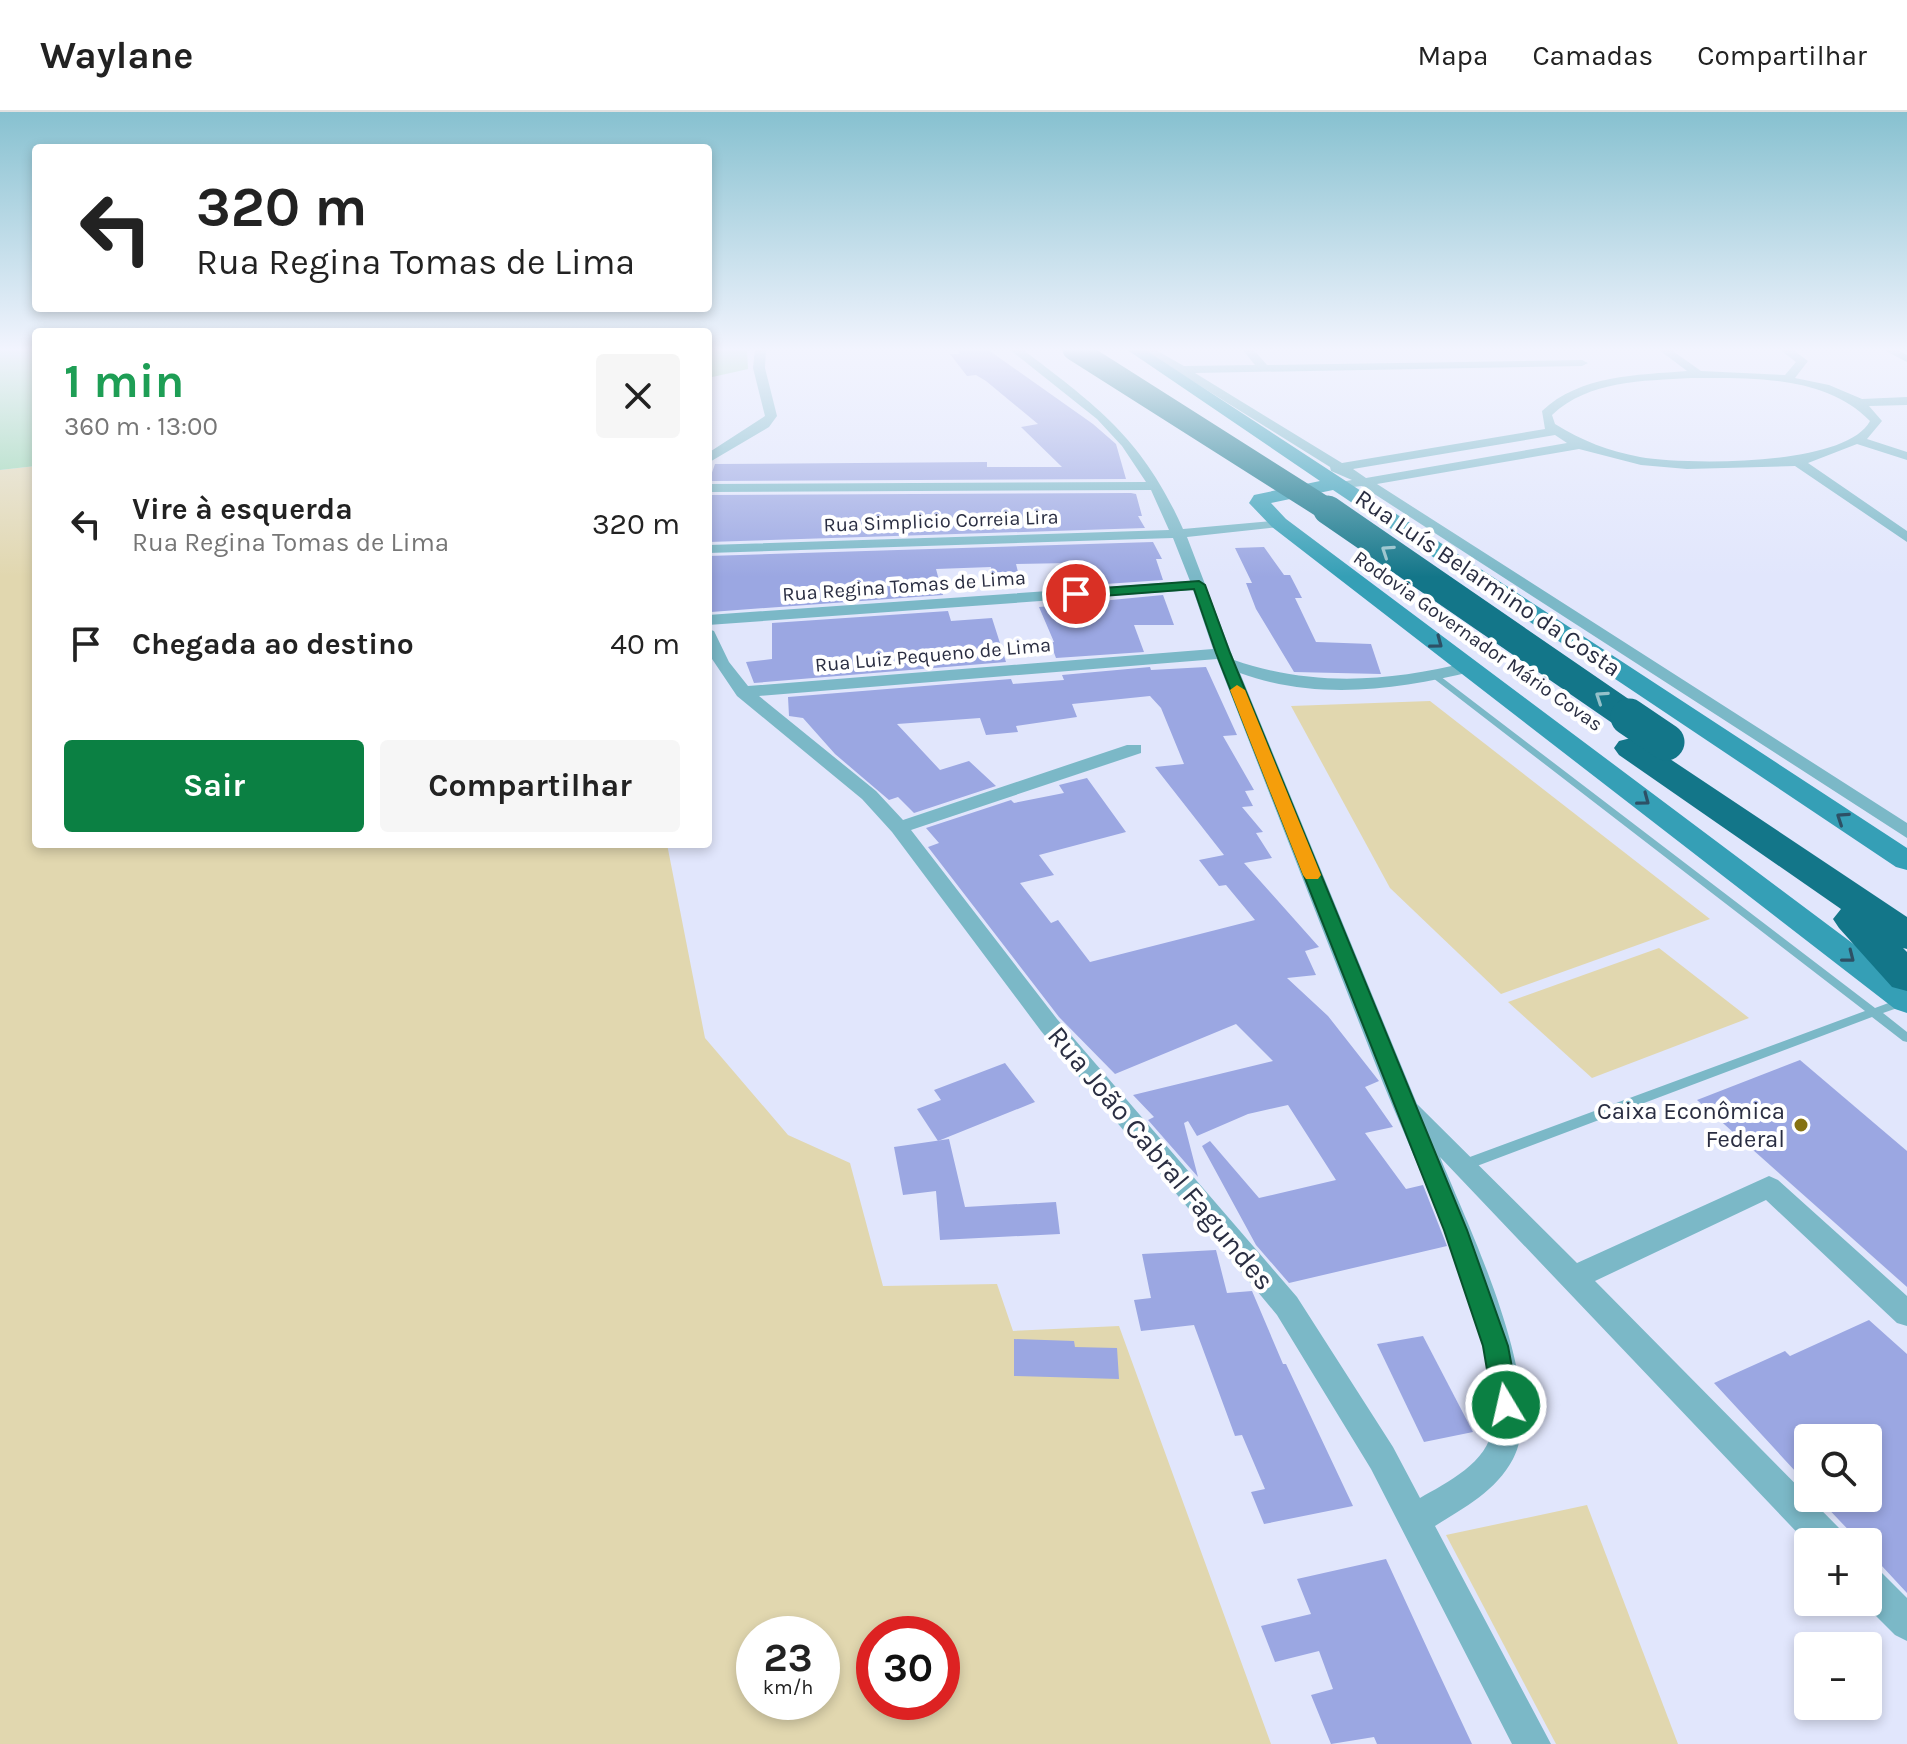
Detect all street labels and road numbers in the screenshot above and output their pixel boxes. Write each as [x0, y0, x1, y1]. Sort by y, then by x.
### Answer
street label: Rua Luís Belarmino da Costa [1350, 484, 1626, 682]
street label: Rua Simplicio Correia Lira [823, 505, 1059, 537]
street label: Rodovia Governador Mário Covas [1349, 546, 1607, 736]
street label: Rua Regina Tomas de Lima [782, 566, 1026, 606]
street label: Rua Luiz Pequeno de Lima [814, 633, 1052, 677]
street label: Rua João Cabral Fagundes [1041, 1019, 1281, 1297]

